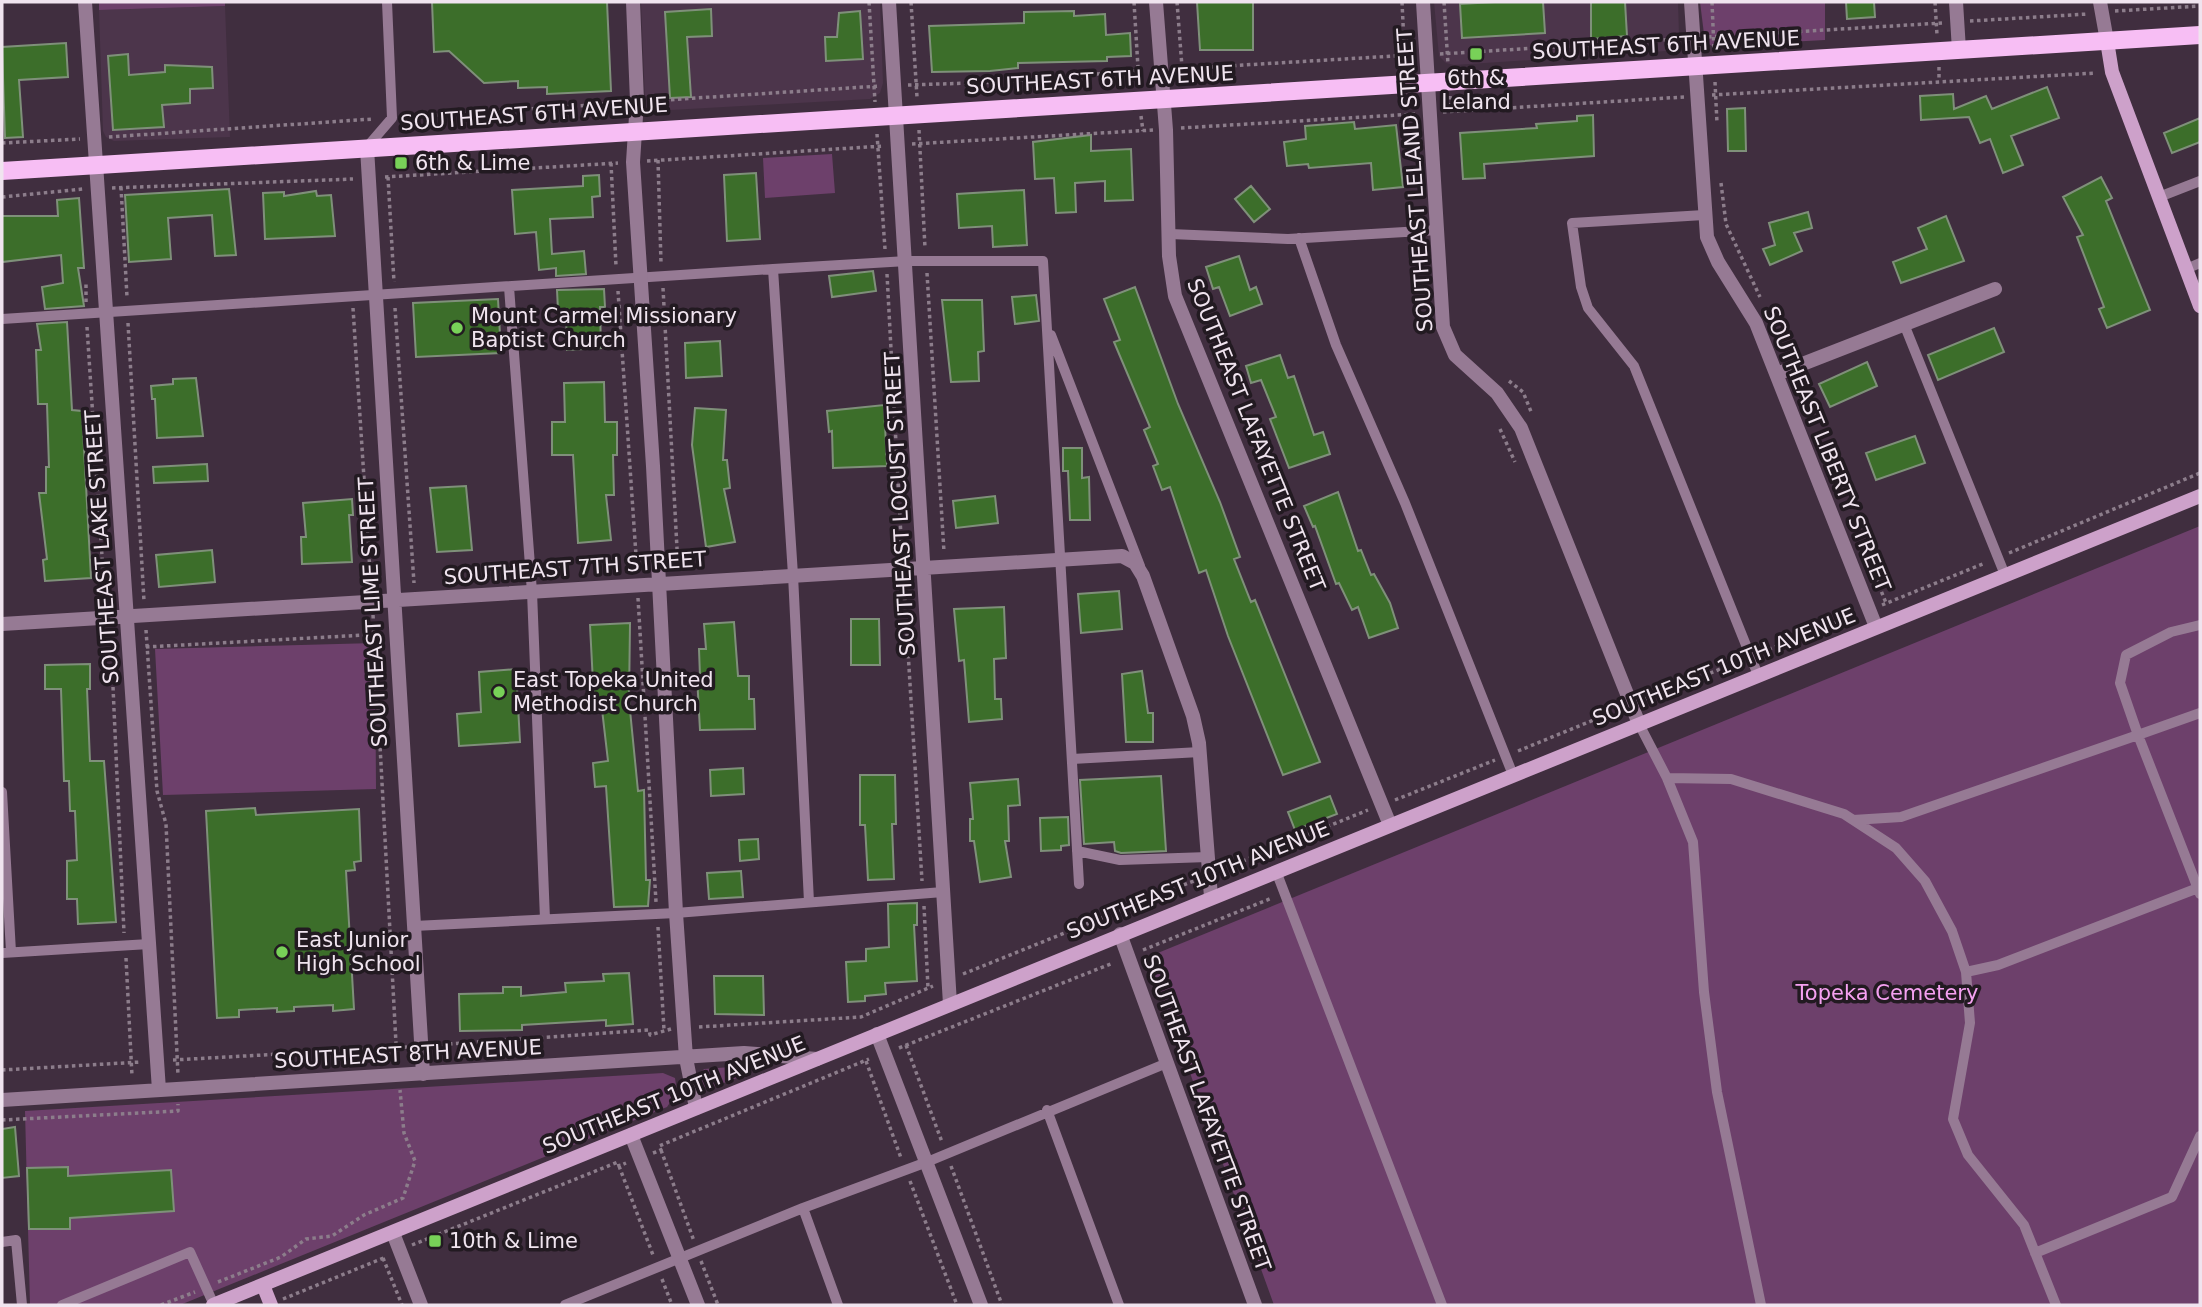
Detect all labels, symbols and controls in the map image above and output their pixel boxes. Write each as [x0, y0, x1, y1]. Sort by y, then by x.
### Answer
street label: SOUTHEAST 6TH AVENUE [1532, 26, 1800, 64]
street label: SOUTHEAST LELAND STREET [1392, 27, 1438, 333]
marker: 6th & Leland [1468, 46, 1484, 62]
street label: SOUTHEAST 6TH AVENUE [966, 61, 1234, 99]
place label: 6th & Leland [1441, 66, 1511, 114]
street label: SOUTHEAST 6TH AVENUE [399, 93, 669, 135]
place label: 6th & Lime [415, 151, 531, 175]
marker: 6th & Lime [393, 155, 409, 171]
street label: SOUTHEAST LAFAYETTE STREET [1182, 275, 1330, 595]
street label: SOUTHEAST LIBERTY STREET [1759, 303, 1895, 595]
place label: Mount Carmel Missionary Baptist Church [471, 304, 737, 352]
marker: Mount Carmel Missionary Baptist Church [449, 320, 465, 336]
street label: SOUTHEAST LOCUST STREET [880, 351, 920, 657]
street label: SOUTHEAST LAKE STREET [80, 409, 124, 685]
street label: SOUTHEAST LIME STREET [354, 476, 392, 748]
street label: SOUTHEAST 7TH STREET [443, 547, 707, 589]
street label: SOUTHEAST 10TH AVENUE [1589, 603, 1859, 731]
place label: East Topeka United Methodist Church [513, 668, 714, 716]
marker: East Topeka United Methodist Church [491, 684, 507, 700]
street label: SOUTHEAST 10TH AVENUE [1063, 816, 1333, 944]
place label: East Junior High School [296, 928, 421, 976]
marker: East Junior High School [274, 944, 290, 960]
street label: SOUTHEAST LAFAYETTE STREET [1138, 951, 1276, 1275]
park label: Topeka Cemetery [1795, 981, 1978, 1005]
street label: SOUTHEAST 10TH AVENUE [539, 1031, 809, 1159]
street label: SOUTHEAST 8TH AVENUE [274, 1035, 542, 1073]
place label: 10th & Lime [449, 1229, 578, 1253]
marker: 10th & Lime [427, 1233, 443, 1249]

